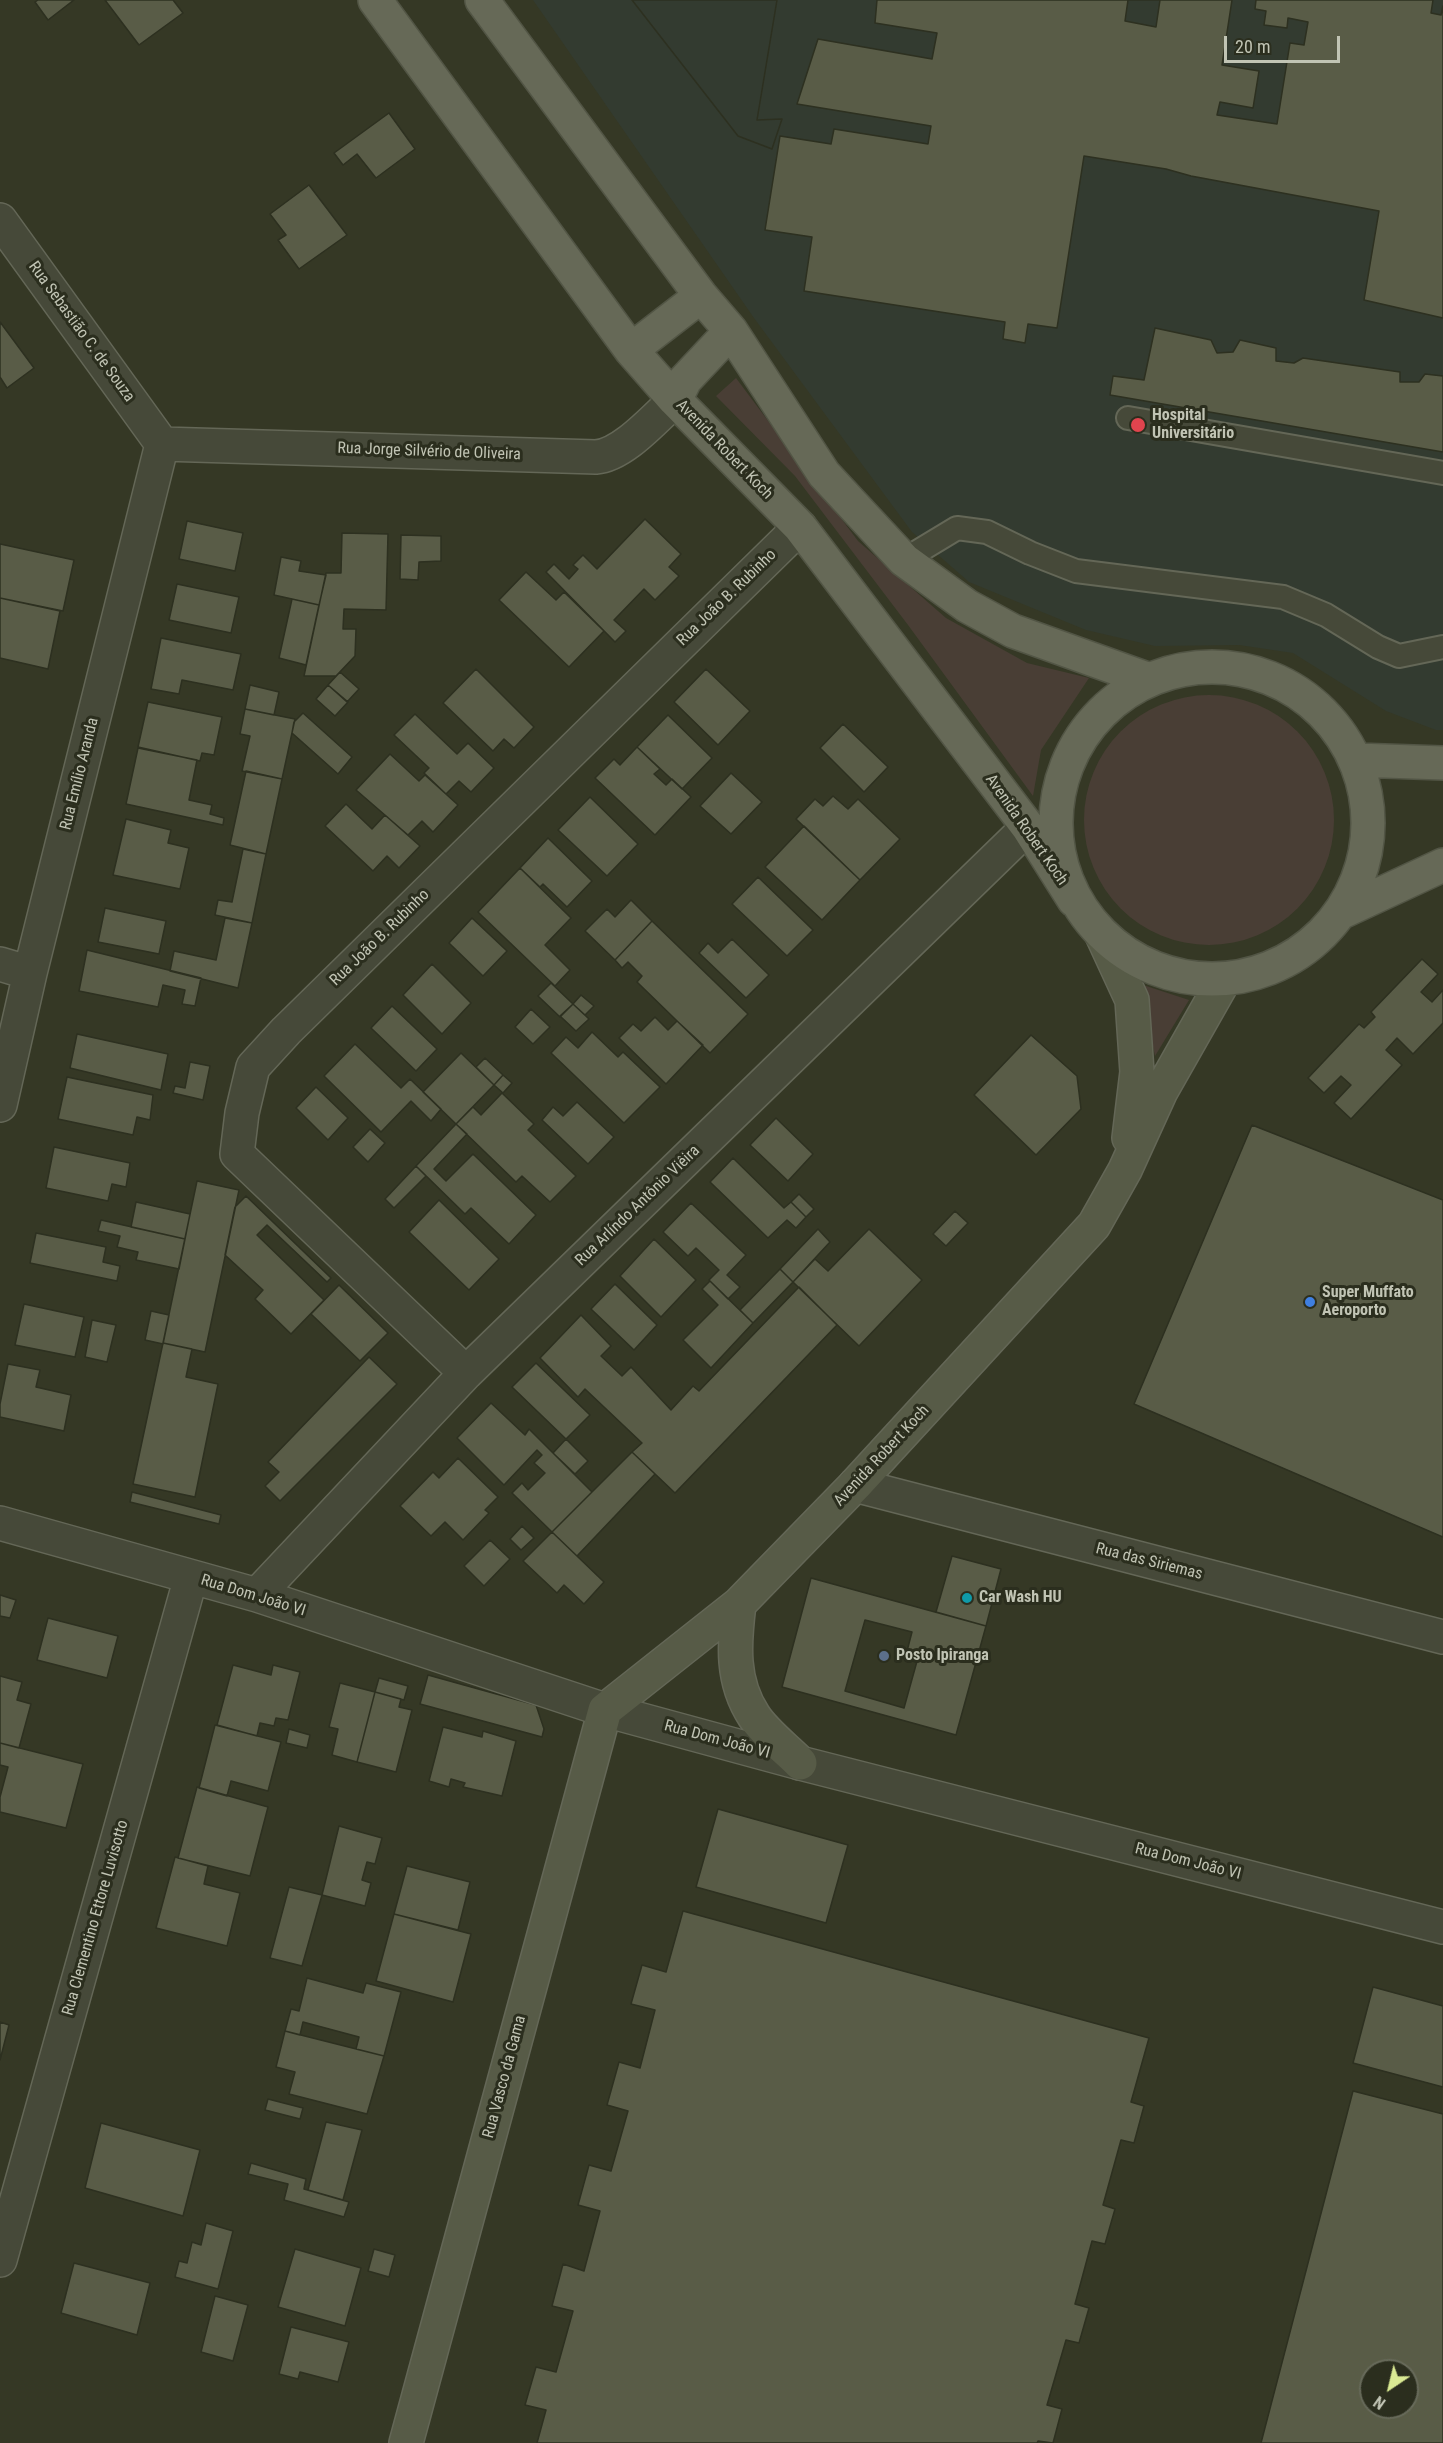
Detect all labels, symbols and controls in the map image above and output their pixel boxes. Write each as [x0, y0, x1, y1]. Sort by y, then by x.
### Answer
scale bar [1227, 24, 1342, 62]
text: 20 m [1235, 36, 1270, 57]
street label: Rua Sebastião C. de Souza [24, 258, 138, 406]
street label: Avenida Robert Koch [672, 396, 776, 504]
place label: Hospital Universitário [1152, 406, 1234, 444]
marker: Hospital Universitário [1129, 416, 1147, 434]
street label: Rua Jorge Silvério de Oliveira [337, 439, 521, 465]
street label: Rua João B. Rubinho [673, 546, 781, 650]
street label: Rua Emílio Aranda [57, 716, 103, 832]
street label: Avenida Robert Koch [981, 771, 1071, 889]
street label: Rua João B. Rubinho [326, 886, 434, 990]
street label: Rua Arlíndo Antônio Viêira [572, 1142, 704, 1270]
place label: Super Muffato Aeroporto [1322, 1283, 1414, 1321]
marker: Super Muffato Aeroporto [1303, 1295, 1317, 1309]
street label: Avenida Robert Koch [830, 1402, 934, 1510]
street label: Rua das Siriemas [1094, 1539, 1204, 1585]
street label: Rua Dom João VI [198, 1571, 308, 1621]
place label: Car Wash HU [979, 1588, 1062, 1608]
marker: Car Wash HU [960, 1591, 974, 1605]
place label: Posto Ipiranga [896, 1646, 989, 1666]
marker: Posto Ipiranga [877, 1649, 891, 1663]
street label: Rua Dom João VI [662, 1717, 772, 1763]
street label: Rua Clementino Ettore Luvisotto [59, 1818, 133, 2018]
street label: Rua Dom João VI [1133, 1840, 1243, 1884]
street label: Rua Vasco da Gama [479, 2014, 531, 2140]
north arrow [1359, 2359, 1419, 2419]
text: N [1370, 2392, 1389, 2413]

